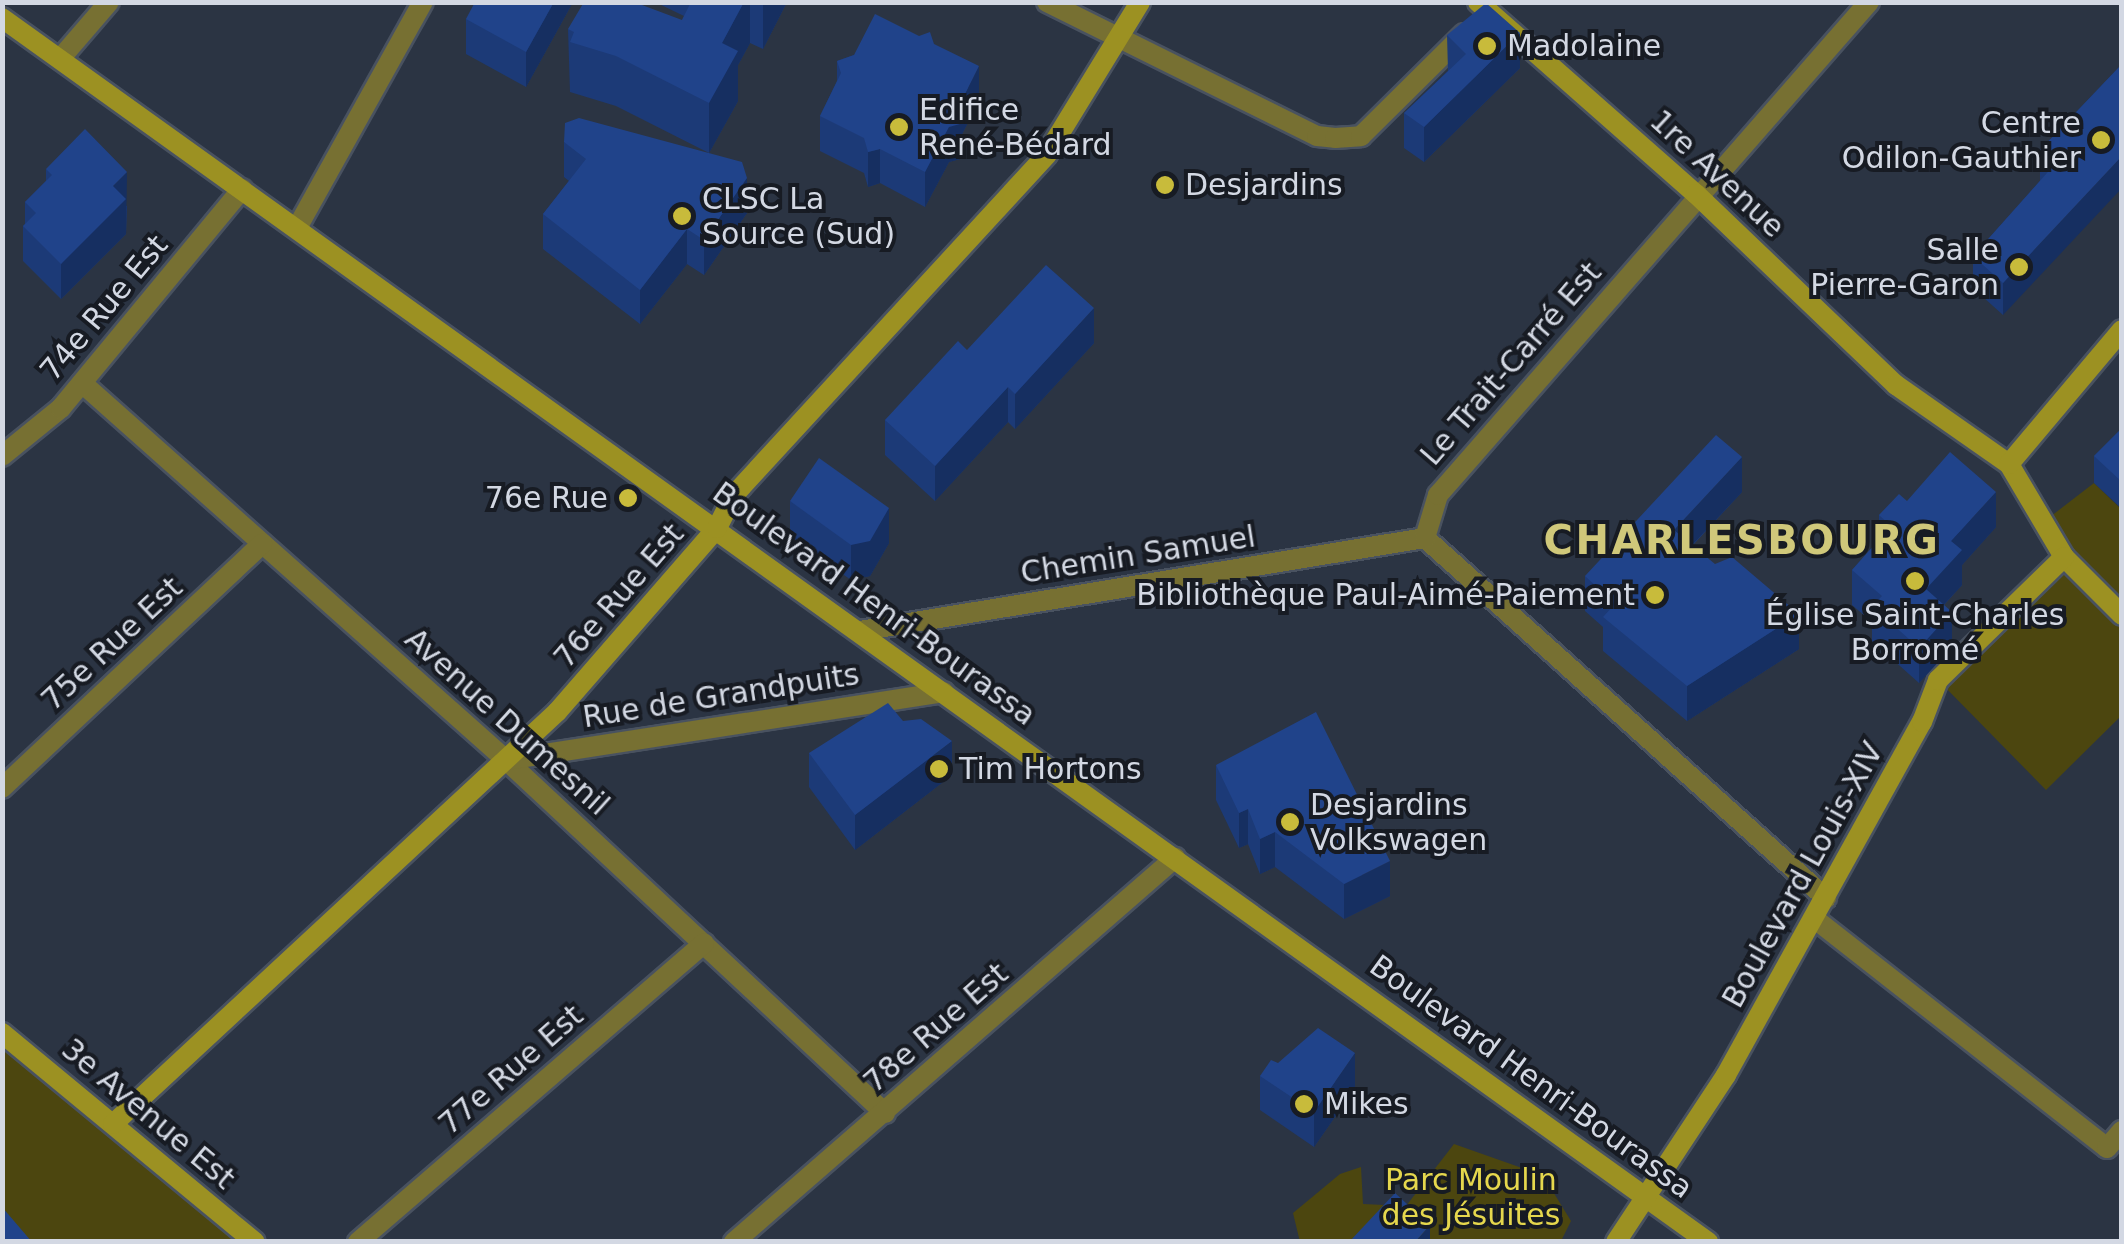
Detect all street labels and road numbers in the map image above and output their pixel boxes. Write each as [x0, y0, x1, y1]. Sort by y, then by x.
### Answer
street label: 1re Avenue [1642, 103, 1792, 245]
street label: 74e Rue Est [33, 228, 175, 388]
street label: Le Trait-Carré Est [1413, 255, 1609, 473]
street label: Boulevard Henri-Bourassa [706, 475, 1042, 733]
street label: 76e Rue Est [547, 517, 691, 675]
street label: Chemin Samuel [1018, 519, 1258, 591]
street label: 75e Rue Est [34, 570, 190, 718]
street label: Avenue Dumesnil [398, 621, 616, 823]
street label: Rue de Grandpuits [580, 656, 862, 736]
street label: Boulevard Louis-XIV [1715, 736, 1891, 1014]
street label: Boulevard Henri-Bourassa [1363, 948, 1699, 1206]
street label: 78e Rue Est [857, 956, 1015, 1100]
street label: 77e Rue Est [432, 998, 590, 1142]
street label: 3e Avenue Est [54, 1031, 242, 1197]

